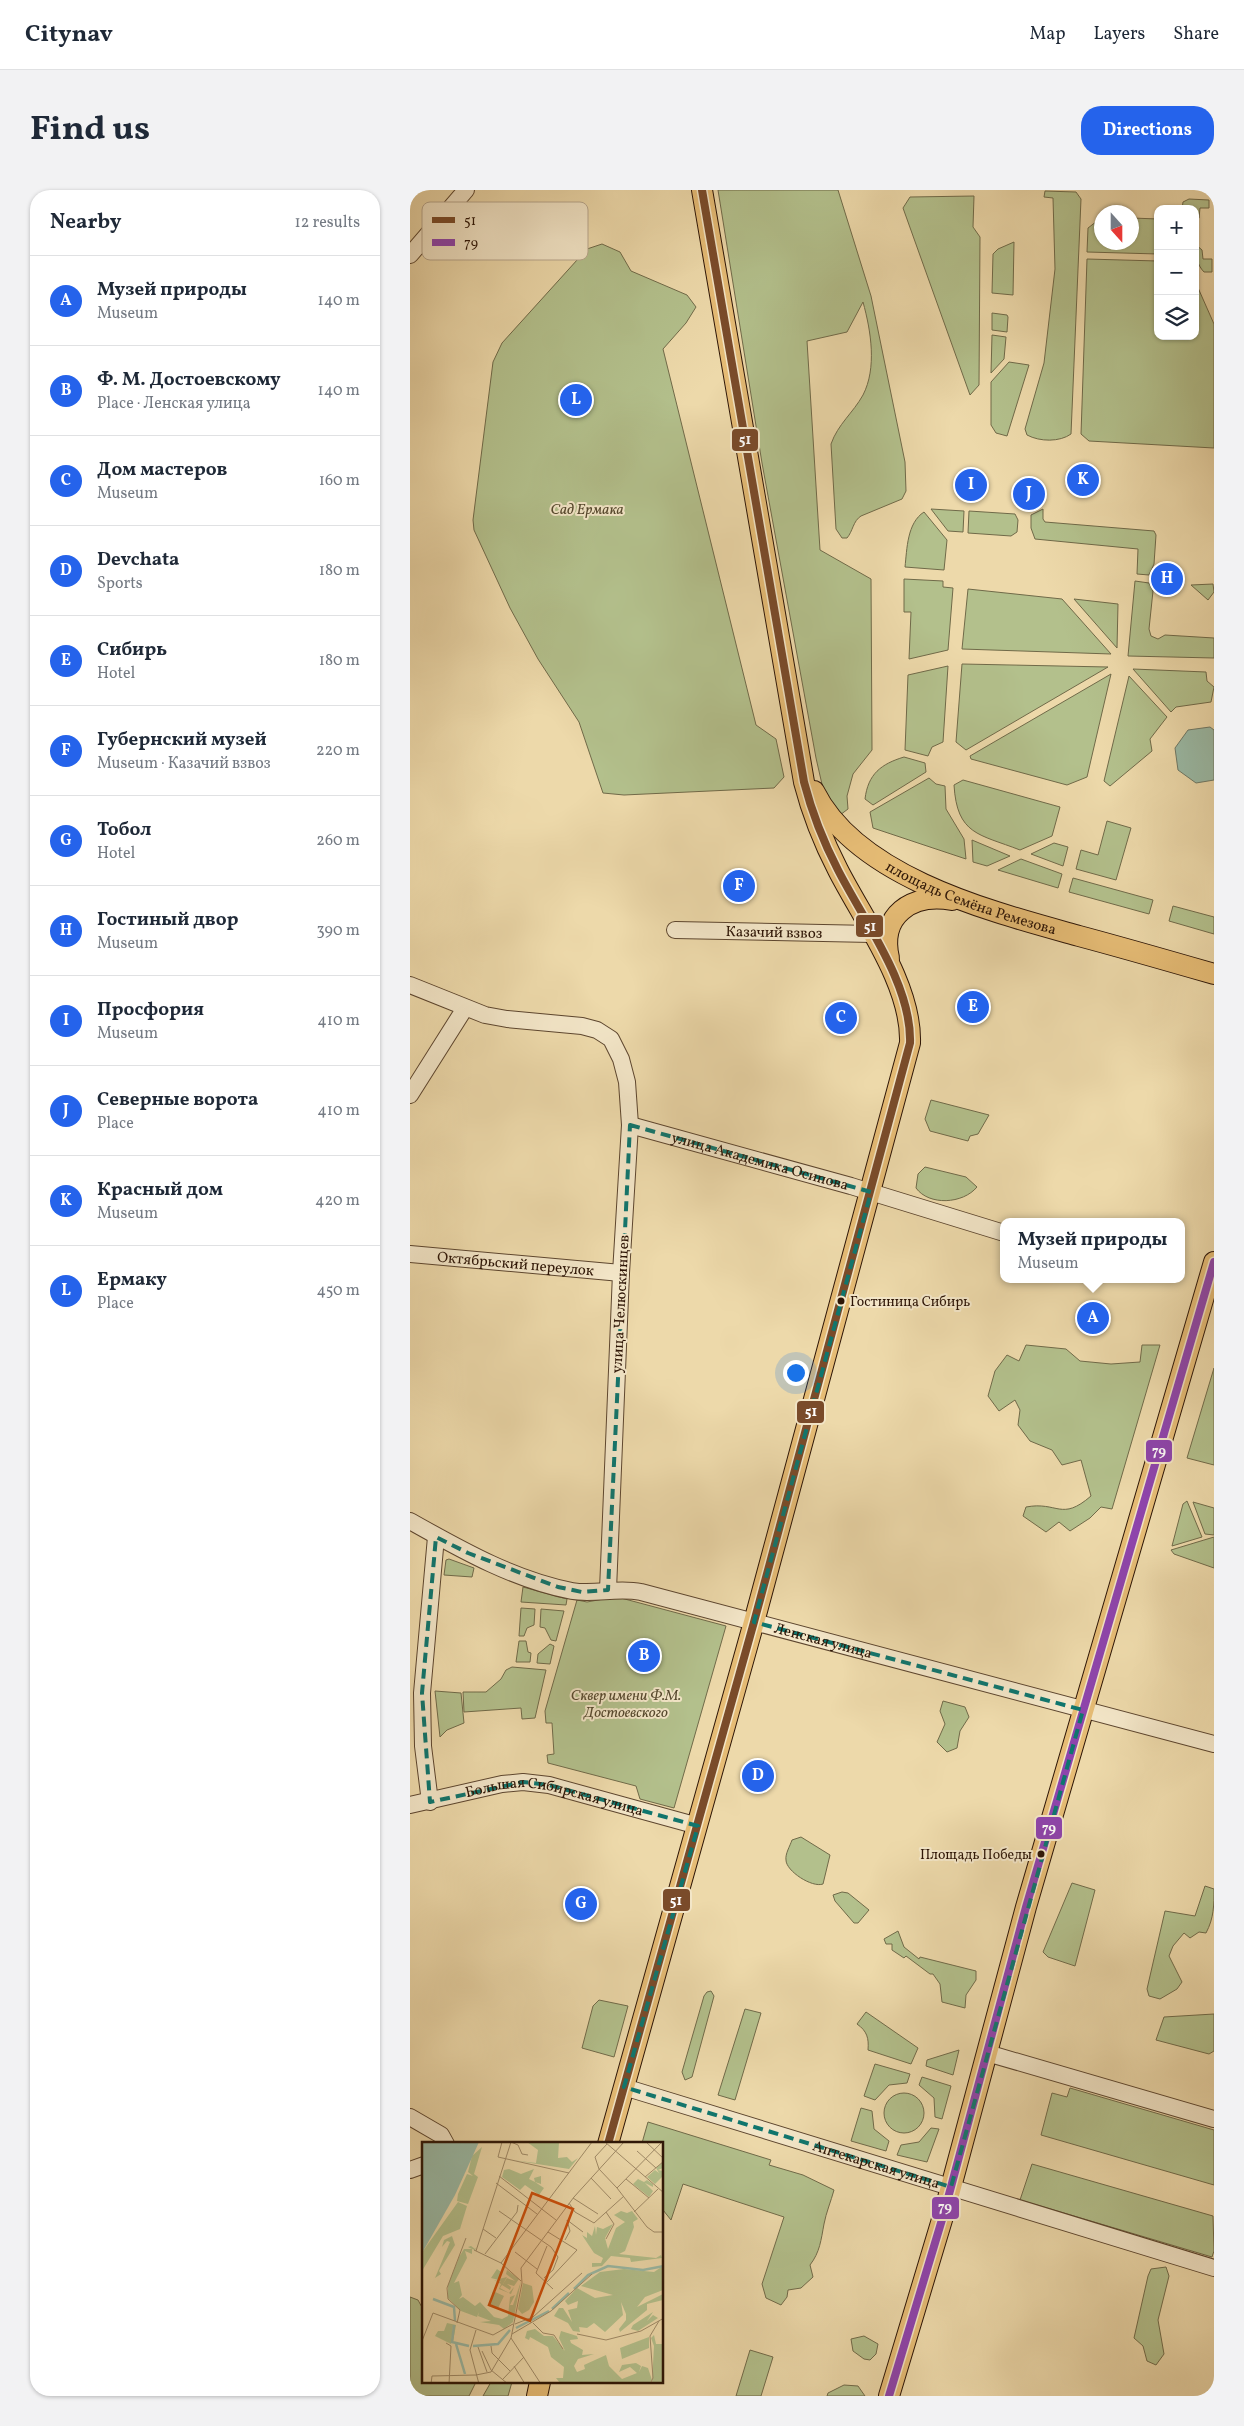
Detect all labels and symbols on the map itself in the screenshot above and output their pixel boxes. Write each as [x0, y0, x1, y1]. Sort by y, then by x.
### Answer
legend [422, 202, 588, 260]
north arrow [1094, 205, 1139, 250]
text: 51 [464, 212, 476, 231]
text: 79 [464, 234, 478, 253]
pin: L [560, 381, 592, 419]
line badge: 51 [731, 428, 759, 452]
text: 51 [739, 431, 751, 450]
pin: K [1067, 461, 1099, 499]
pin: I [955, 466, 987, 504]
pin: J [1013, 475, 1045, 513]
park label: Сад Ермака [550, 500, 624, 521]
pin: H [1151, 560, 1183, 598]
street label: площадь Семёна Ремезова [881, 857, 1058, 941]
pin: F [723, 867, 755, 905]
line badge: 51 [855, 914, 884, 938]
text: 51 [864, 918, 876, 937]
street label: Казачий взвоз [725, 922, 822, 945]
pin: E [957, 988, 989, 1026]
pin: C [825, 999, 857, 1037]
street label: улица Академика Осипова [669, 1128, 851, 1197]
street label: улица Челюскинцев [607, 1234, 636, 1374]
street label: Октябрьский переулок [436, 1247, 595, 1283]
place label: Гостиница Сибирь [850, 1293, 970, 1312]
marker: Гостиница Сибирь [836, 1296, 846, 1306]
pin: A [1077, 1299, 1109, 1337]
your location [783, 1360, 809, 1386]
line badge: 51 [796, 1400, 825, 1424]
text: 51 [805, 1403, 817, 1422]
line badge: 79 [1145, 1439, 1173, 1463]
text: 79 [1152, 1443, 1166, 1462]
street label: Ленская улица [771, 1619, 874, 1665]
pin: B [628, 1637, 660, 1675]
park label: Сквер имени Ф.М. Достоевского [571, 1686, 681, 1724]
pin: D [742, 1757, 774, 1795]
street label: Большая Сибирская улица [463, 1773, 646, 1822]
line badge: 79 [1035, 1816, 1063, 1840]
text: 79 [1042, 1820, 1056, 1839]
place label: Площадь Победы [920, 1846, 1032, 1865]
marker: Площадь Победы [1036, 1849, 1046, 1859]
pin: G [565, 1885, 597, 1923]
line badge: 51 [662, 1888, 691, 1912]
text: 51 [670, 1892, 682, 1911]
street label: Аптекарская улица [810, 2136, 942, 2195]
inset map [422, 2142, 664, 2384]
line badge: 79 [931, 2196, 960, 2220]
text: 79 [938, 2199, 952, 2218]

